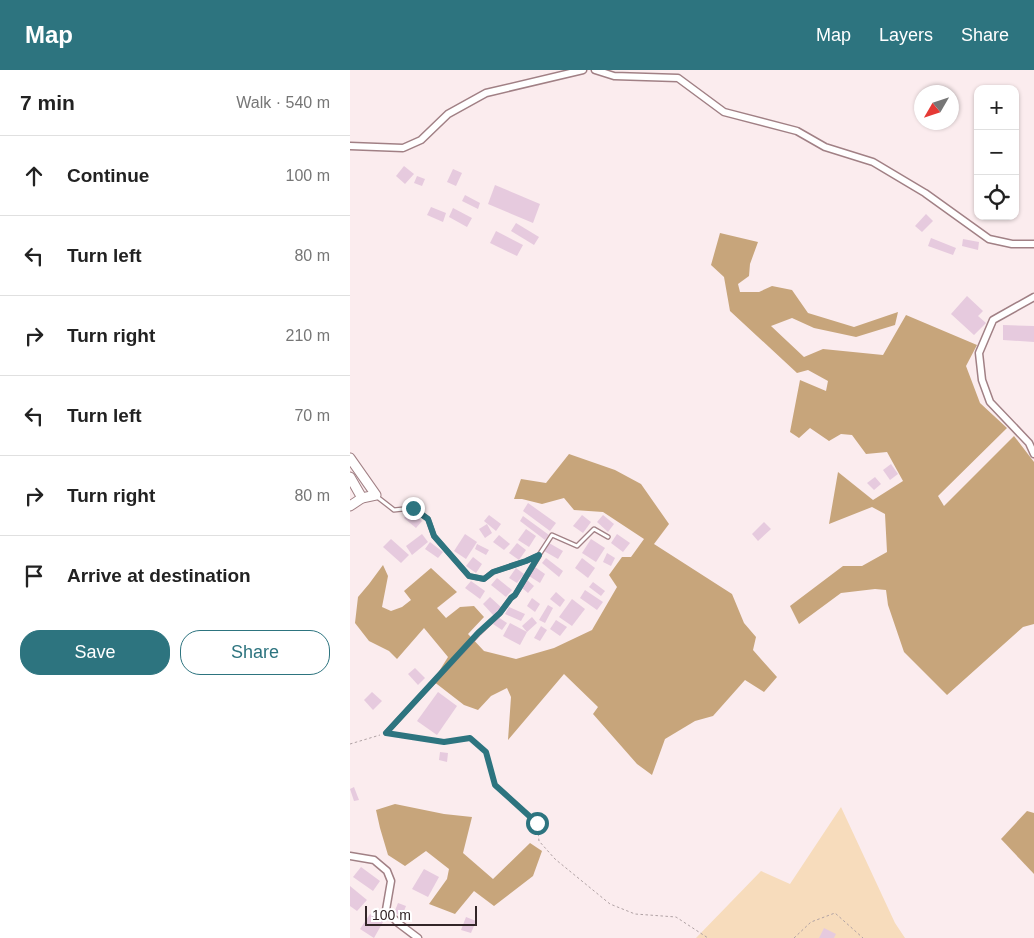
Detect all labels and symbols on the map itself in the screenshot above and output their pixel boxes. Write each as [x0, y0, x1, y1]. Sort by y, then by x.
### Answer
north arrow [914, 85, 959, 130]
route end [402, 497, 425, 520]
route start [526, 812, 549, 835]
scale bar [365, 903, 478, 926]

